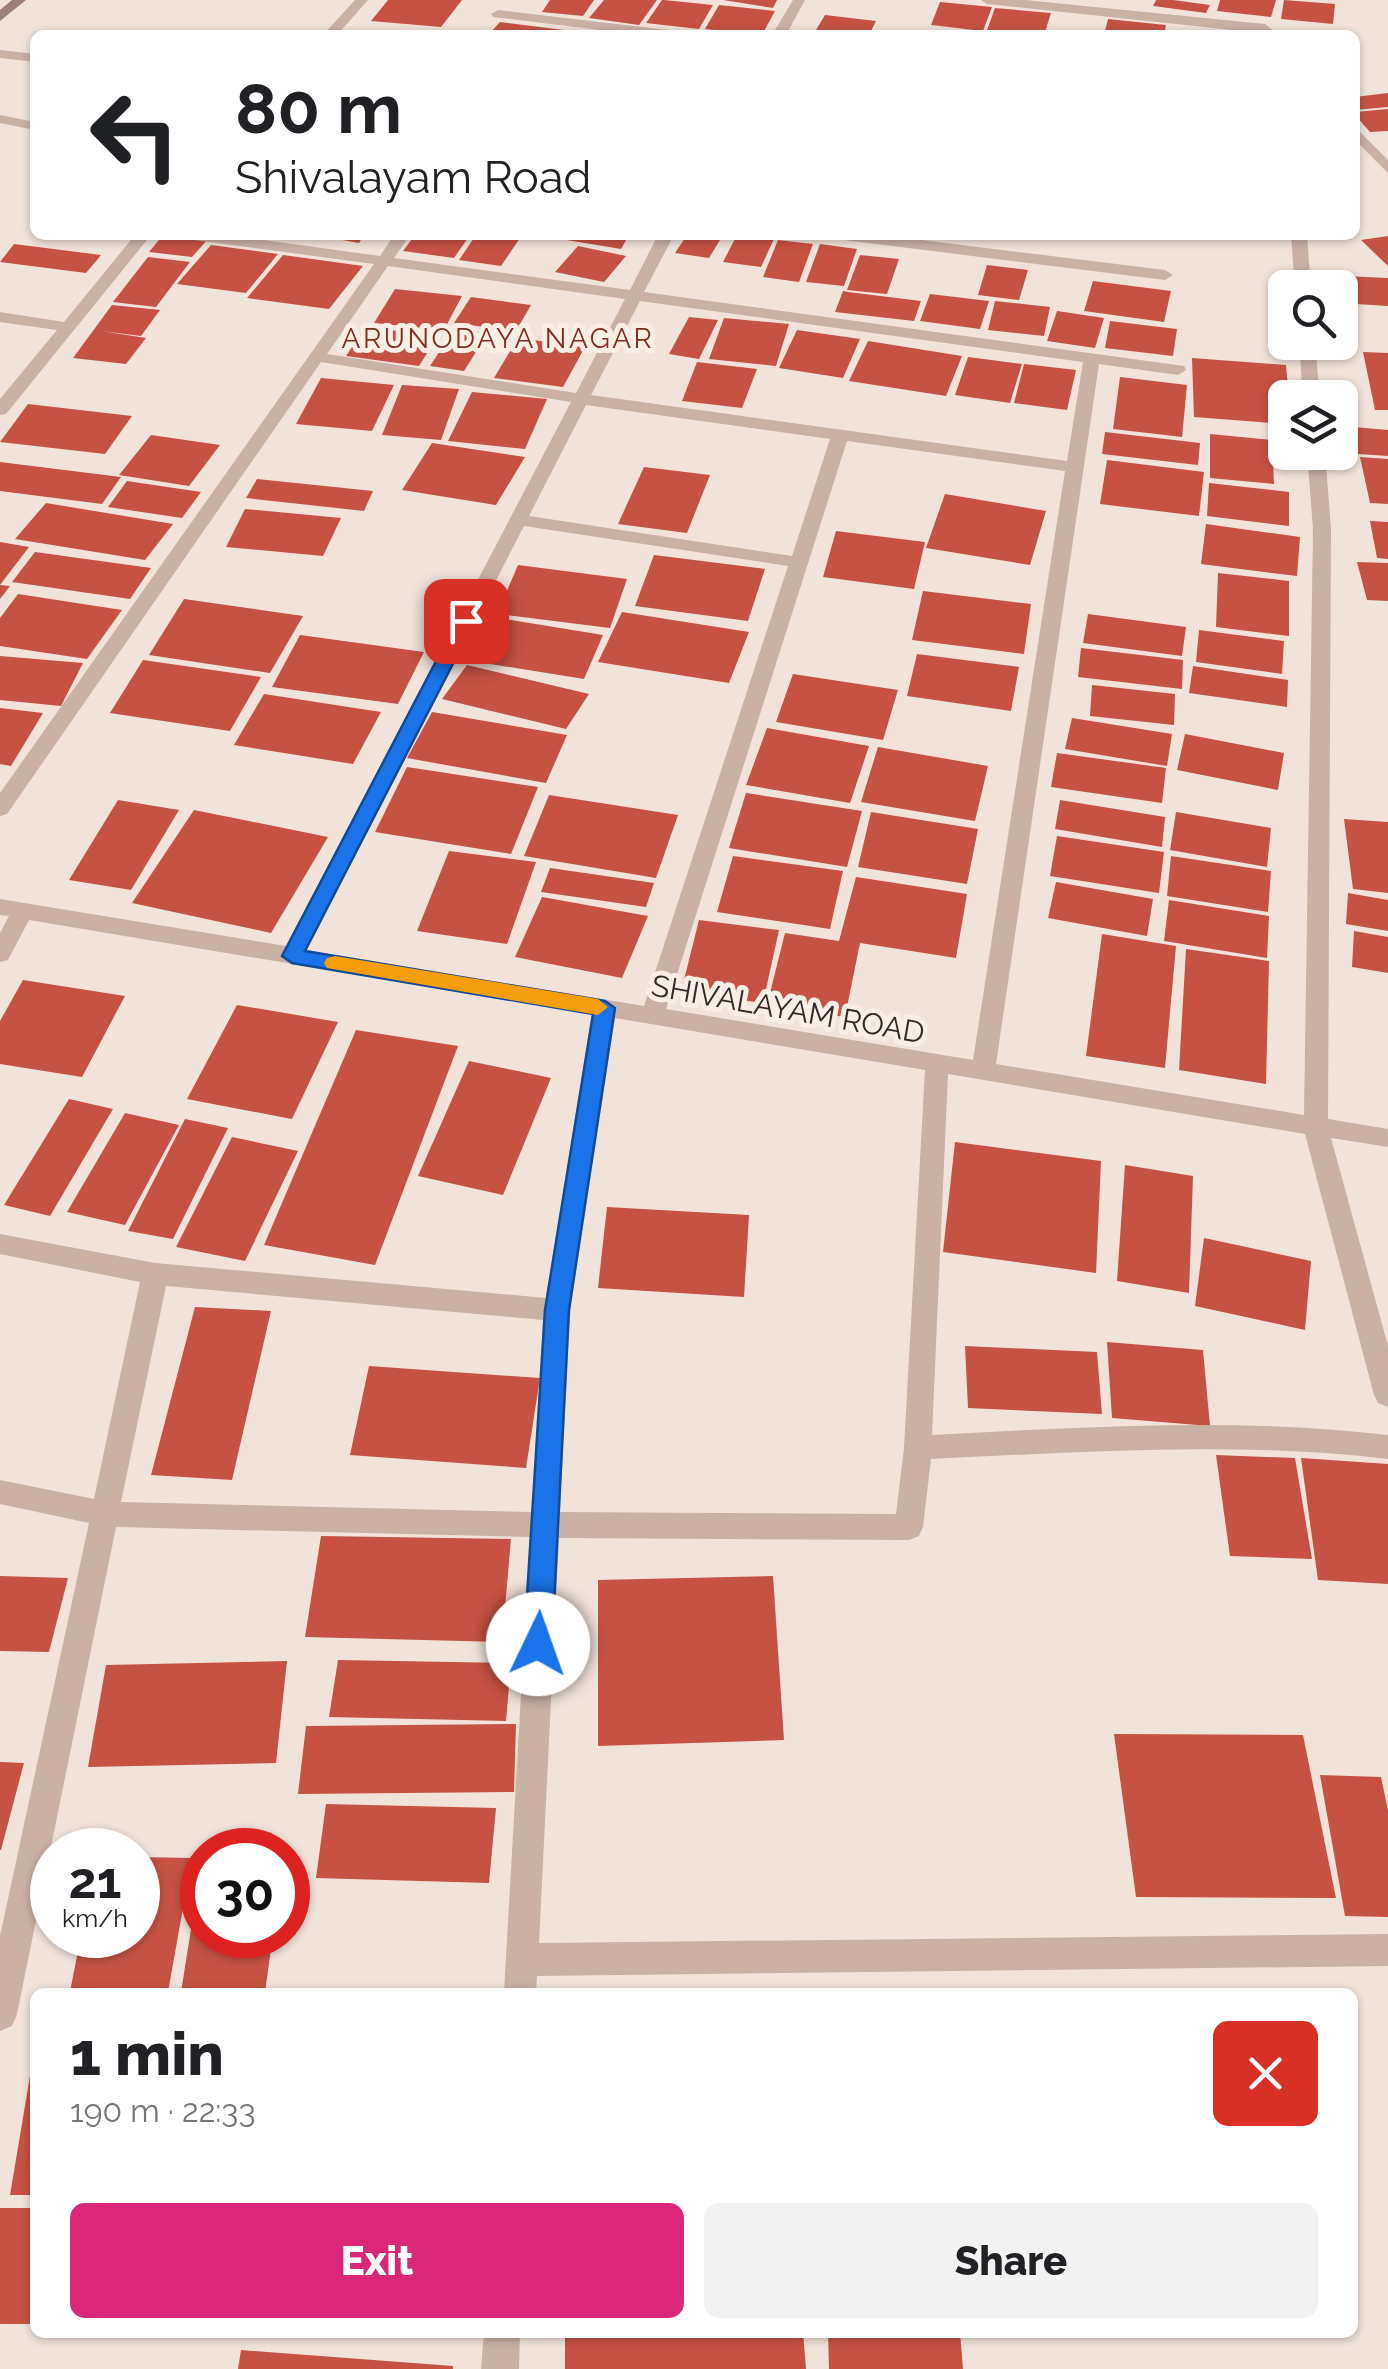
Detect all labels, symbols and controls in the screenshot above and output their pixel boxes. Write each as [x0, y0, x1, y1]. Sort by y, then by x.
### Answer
text: 80 m [235, 67, 402, 149]
icon: left [70, 70, 200, 200]
text: Shivalayam Road [235, 151, 591, 204]
map controls [1268, 270, 1358, 470]
button: search [1268, 270, 1358, 360]
district label: ARUNODAYA NAGAR [342, 322, 654, 355]
button: layers [1268, 380, 1358, 470]
pin [424, 579, 509, 664]
icon: arrive [439, 594, 494, 649]
street label: SHIVALAYAM ROAD [649, 968, 927, 1050]
position arrow [486, 1592, 590, 1696]
speed limit sign: 30 [180, 1828, 310, 1958]
text: 21 [69, 1851, 121, 1910]
text: km/h [62, 1903, 128, 1933]
text: 1 min [70, 2019, 224, 2089]
button: close [1213, 2021, 1318, 2126]
text: 190 m · 22:33 [70, 2092, 256, 2129]
button: Exit [70, 2203, 684, 2318]
button: Share [704, 2203, 1318, 2318]

